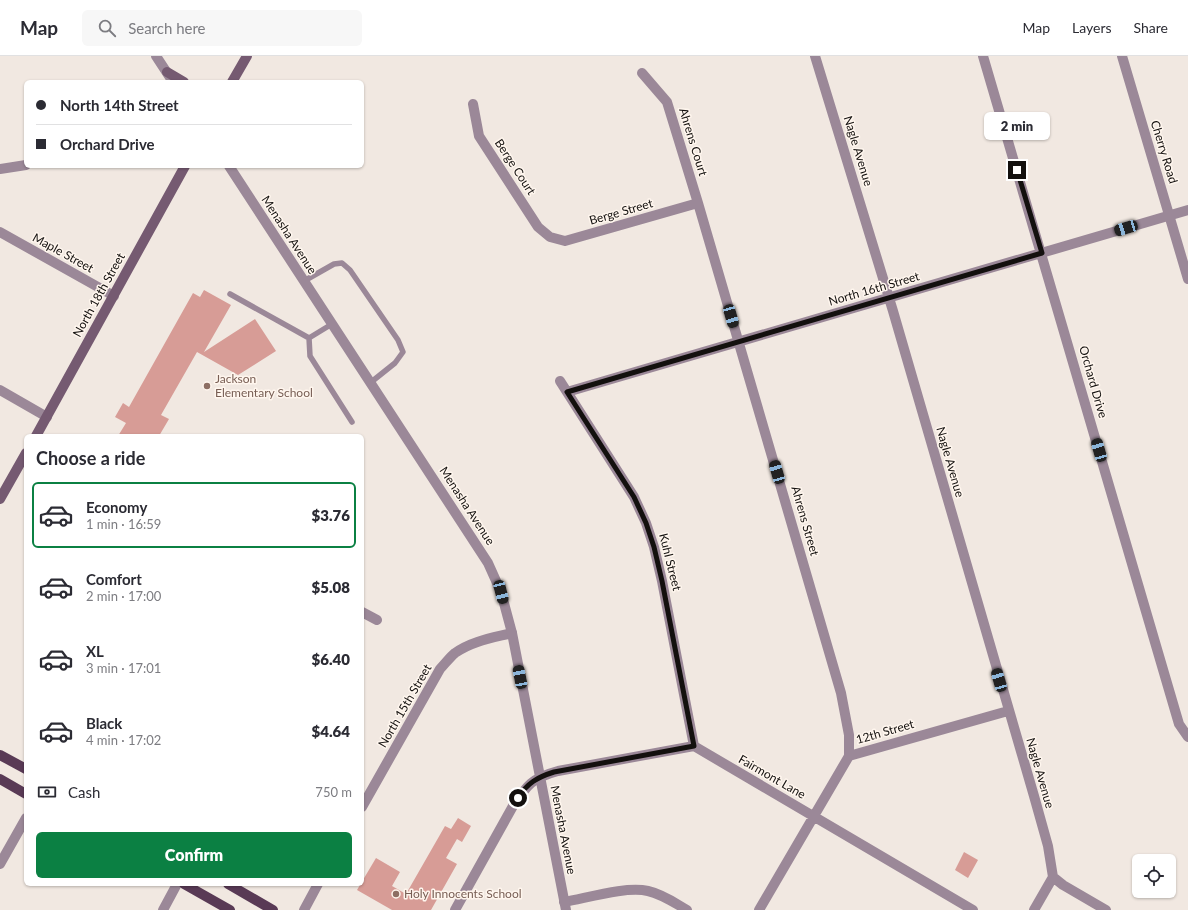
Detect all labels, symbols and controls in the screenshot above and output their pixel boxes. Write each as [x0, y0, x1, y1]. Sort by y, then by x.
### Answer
search box [82, 10, 362, 46]
text: Map [20, 16, 58, 39]
icon: search [96, 17, 118, 39]
text: Search here [128, 19, 206, 37]
text: Map [1022, 19, 1050, 36]
text: Layers [1072, 19, 1112, 36]
text: Share [1134, 19, 1168, 36]
text: North 14th Street [60, 96, 179, 114]
street label: Ahrens Court [676, 106, 711, 178]
callout: 2 min [984, 112, 1050, 140]
street label: Nagle Avenue [841, 114, 876, 188]
text: 2 min [1001, 118, 1033, 134]
street label: Cherry Road [1148, 118, 1181, 185]
text: Orchard Drive [60, 135, 155, 153]
street label: Berge Court [492, 136, 539, 198]
route end [1008, 161, 1026, 179]
street label: Menasha Avenue [259, 193, 320, 277]
street label: Berge Street [587, 195, 655, 228]
car [1113, 219, 1139, 237]
street label: Maple Street [30, 230, 97, 276]
street label: North 18th Street [69, 249, 128, 339]
street label: North 16th Street [827, 268, 922, 309]
car [722, 303, 740, 329]
street label: Orchard Drive [1076, 344, 1111, 420]
place label: Jackson Elementary School [215, 371, 313, 400]
marker: Jackson Elementary School [202, 381, 212, 391]
street label: Nagle Avenue [933, 425, 968, 499]
car [1090, 437, 1108, 463]
text: Choose a ride [36, 447, 145, 469]
car [768, 459, 786, 485]
street label: Menasha Avenue [437, 464, 498, 548]
street label: Ahrens Street [788, 484, 823, 558]
icon: car [38, 497, 74, 533]
text: Economy [86, 498, 147, 516]
text: $3.76 [312, 506, 350, 524]
text: 1 min · 16:59 [86, 516, 161, 532]
street label: Kuhl Street [656, 532, 685, 593]
icon: car [38, 569, 74, 605]
text: Comfort [86, 570, 142, 588]
text: $5.08 [312, 578, 350, 596]
car [492, 579, 510, 605]
text: 2 min · 17:00 [86, 588, 161, 604]
icon: car [38, 641, 74, 677]
text: XL [86, 642, 104, 660]
text: $6.40 [312, 650, 350, 668]
text: 3 min · 17:01 [86, 660, 161, 676]
street label: North 15th Street [375, 661, 435, 750]
car [512, 664, 528, 690]
car [990, 667, 1008, 693]
icon: car [38, 713, 74, 749]
text: Black [86, 714, 122, 732]
street label: 12th Street [854, 716, 916, 747]
text: $4.64 [312, 722, 350, 740]
text: 4 min · 17:02 [86, 732, 161, 748]
street label: Nagle Avenue [1023, 736, 1058, 810]
street label: Fairmont Lane [736, 751, 808, 802]
icon: cash [36, 781, 58, 803]
text: Cash [68, 783, 100, 801]
text: 750 m [315, 784, 352, 800]
street label: Menasha Avenue [548, 784, 579, 876]
route start [509, 789, 527, 807]
button: Confirm [36, 832, 352, 878]
map controls [1132, 854, 1176, 898]
button: locate [1132, 854, 1176, 898]
place label: Holy Innocents School [404, 886, 522, 901]
marker: Holy Innocents School [391, 889, 401, 899]

